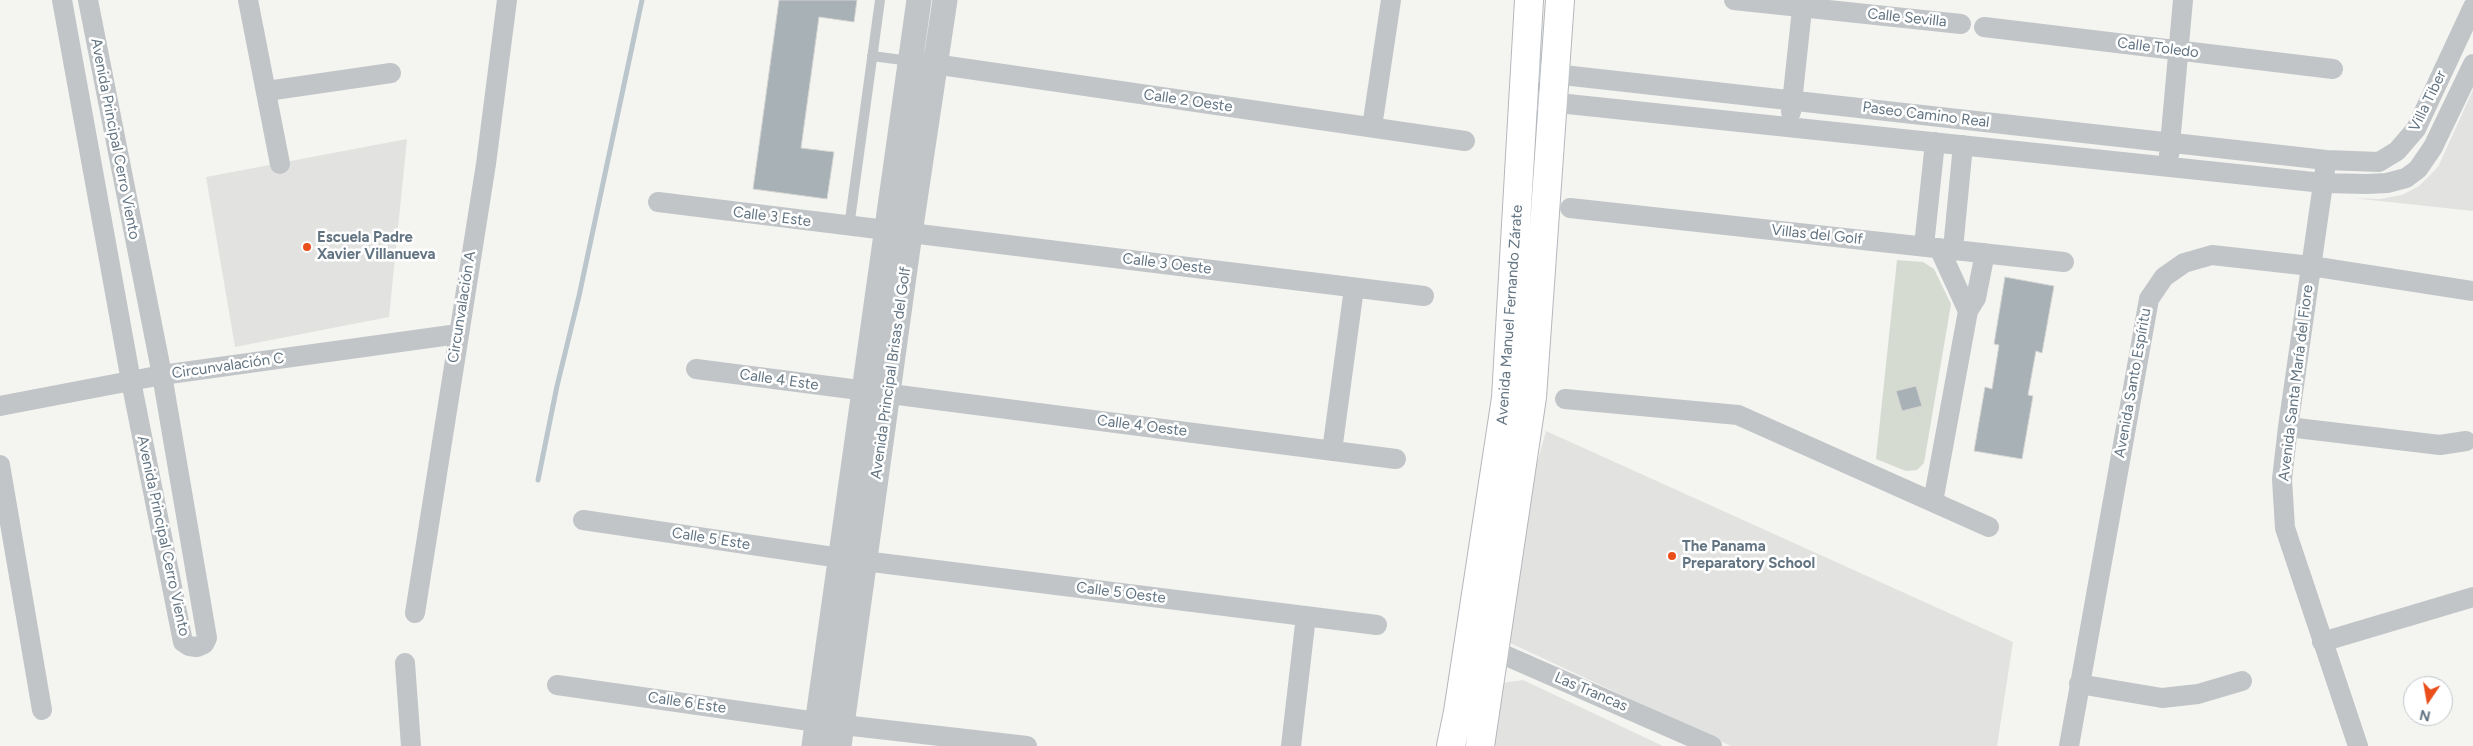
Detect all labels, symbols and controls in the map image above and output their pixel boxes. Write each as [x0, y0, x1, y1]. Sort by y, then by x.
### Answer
street label: Calle Sevilla [1866, 5, 1948, 31]
street label: Calle Toledo [2116, 34, 2200, 62]
street label: Avenida Principal Cerro Viento [87, 37, 143, 241]
street label: Villa Tiber [2406, 68, 2450, 134]
street label: Calle 2 Oeste [1142, 86, 1234, 116]
street label: Paseo Camino Real [1861, 98, 1991, 132]
street label: Calle 3 Este [732, 203, 812, 231]
street label: Avenida Manuel Fernando Zárate [1493, 204, 1527, 426]
street label: Villas del Golf [1770, 221, 1864, 249]
place label: Escuela Padre Xavier Villanueva [317, 229, 436, 264]
marker: Escuela Padre Xavier Villanueva [301, 241, 313, 253]
street label: Circunvalación A [444, 250, 480, 364]
street label: Calle 3 Oeste [1122, 250, 1212, 278]
street label: Avenida Principal Brisas del Golf [867, 266, 915, 480]
street label: Avenida Santa María del Fiore [2275, 284, 2317, 482]
street label: Avenida Santo Espíritu [2111, 307, 2155, 459]
street label: Circunvalación C [171, 349, 285, 383]
street label: Calle 4 Este [738, 366, 820, 394]
street label: Calle 4 Oeste [1096, 412, 1188, 440]
street label: Avenida Principal Cerro Viento [133, 434, 193, 638]
street label: Calle 5 Este [671, 524, 751, 554]
place label: The Panama Preparatory School [1682, 538, 1815, 573]
marker: The Panama Preparatory School [1666, 550, 1678, 562]
street label: Calle 5 Oeste [1075, 579, 1167, 607]
street label: Las Trancas [1552, 669, 1630, 715]
north arrow [2403, 676, 2453, 726]
street label: Calle 6 Este [647, 689, 727, 717]
text: N [2418, 706, 2432, 725]

